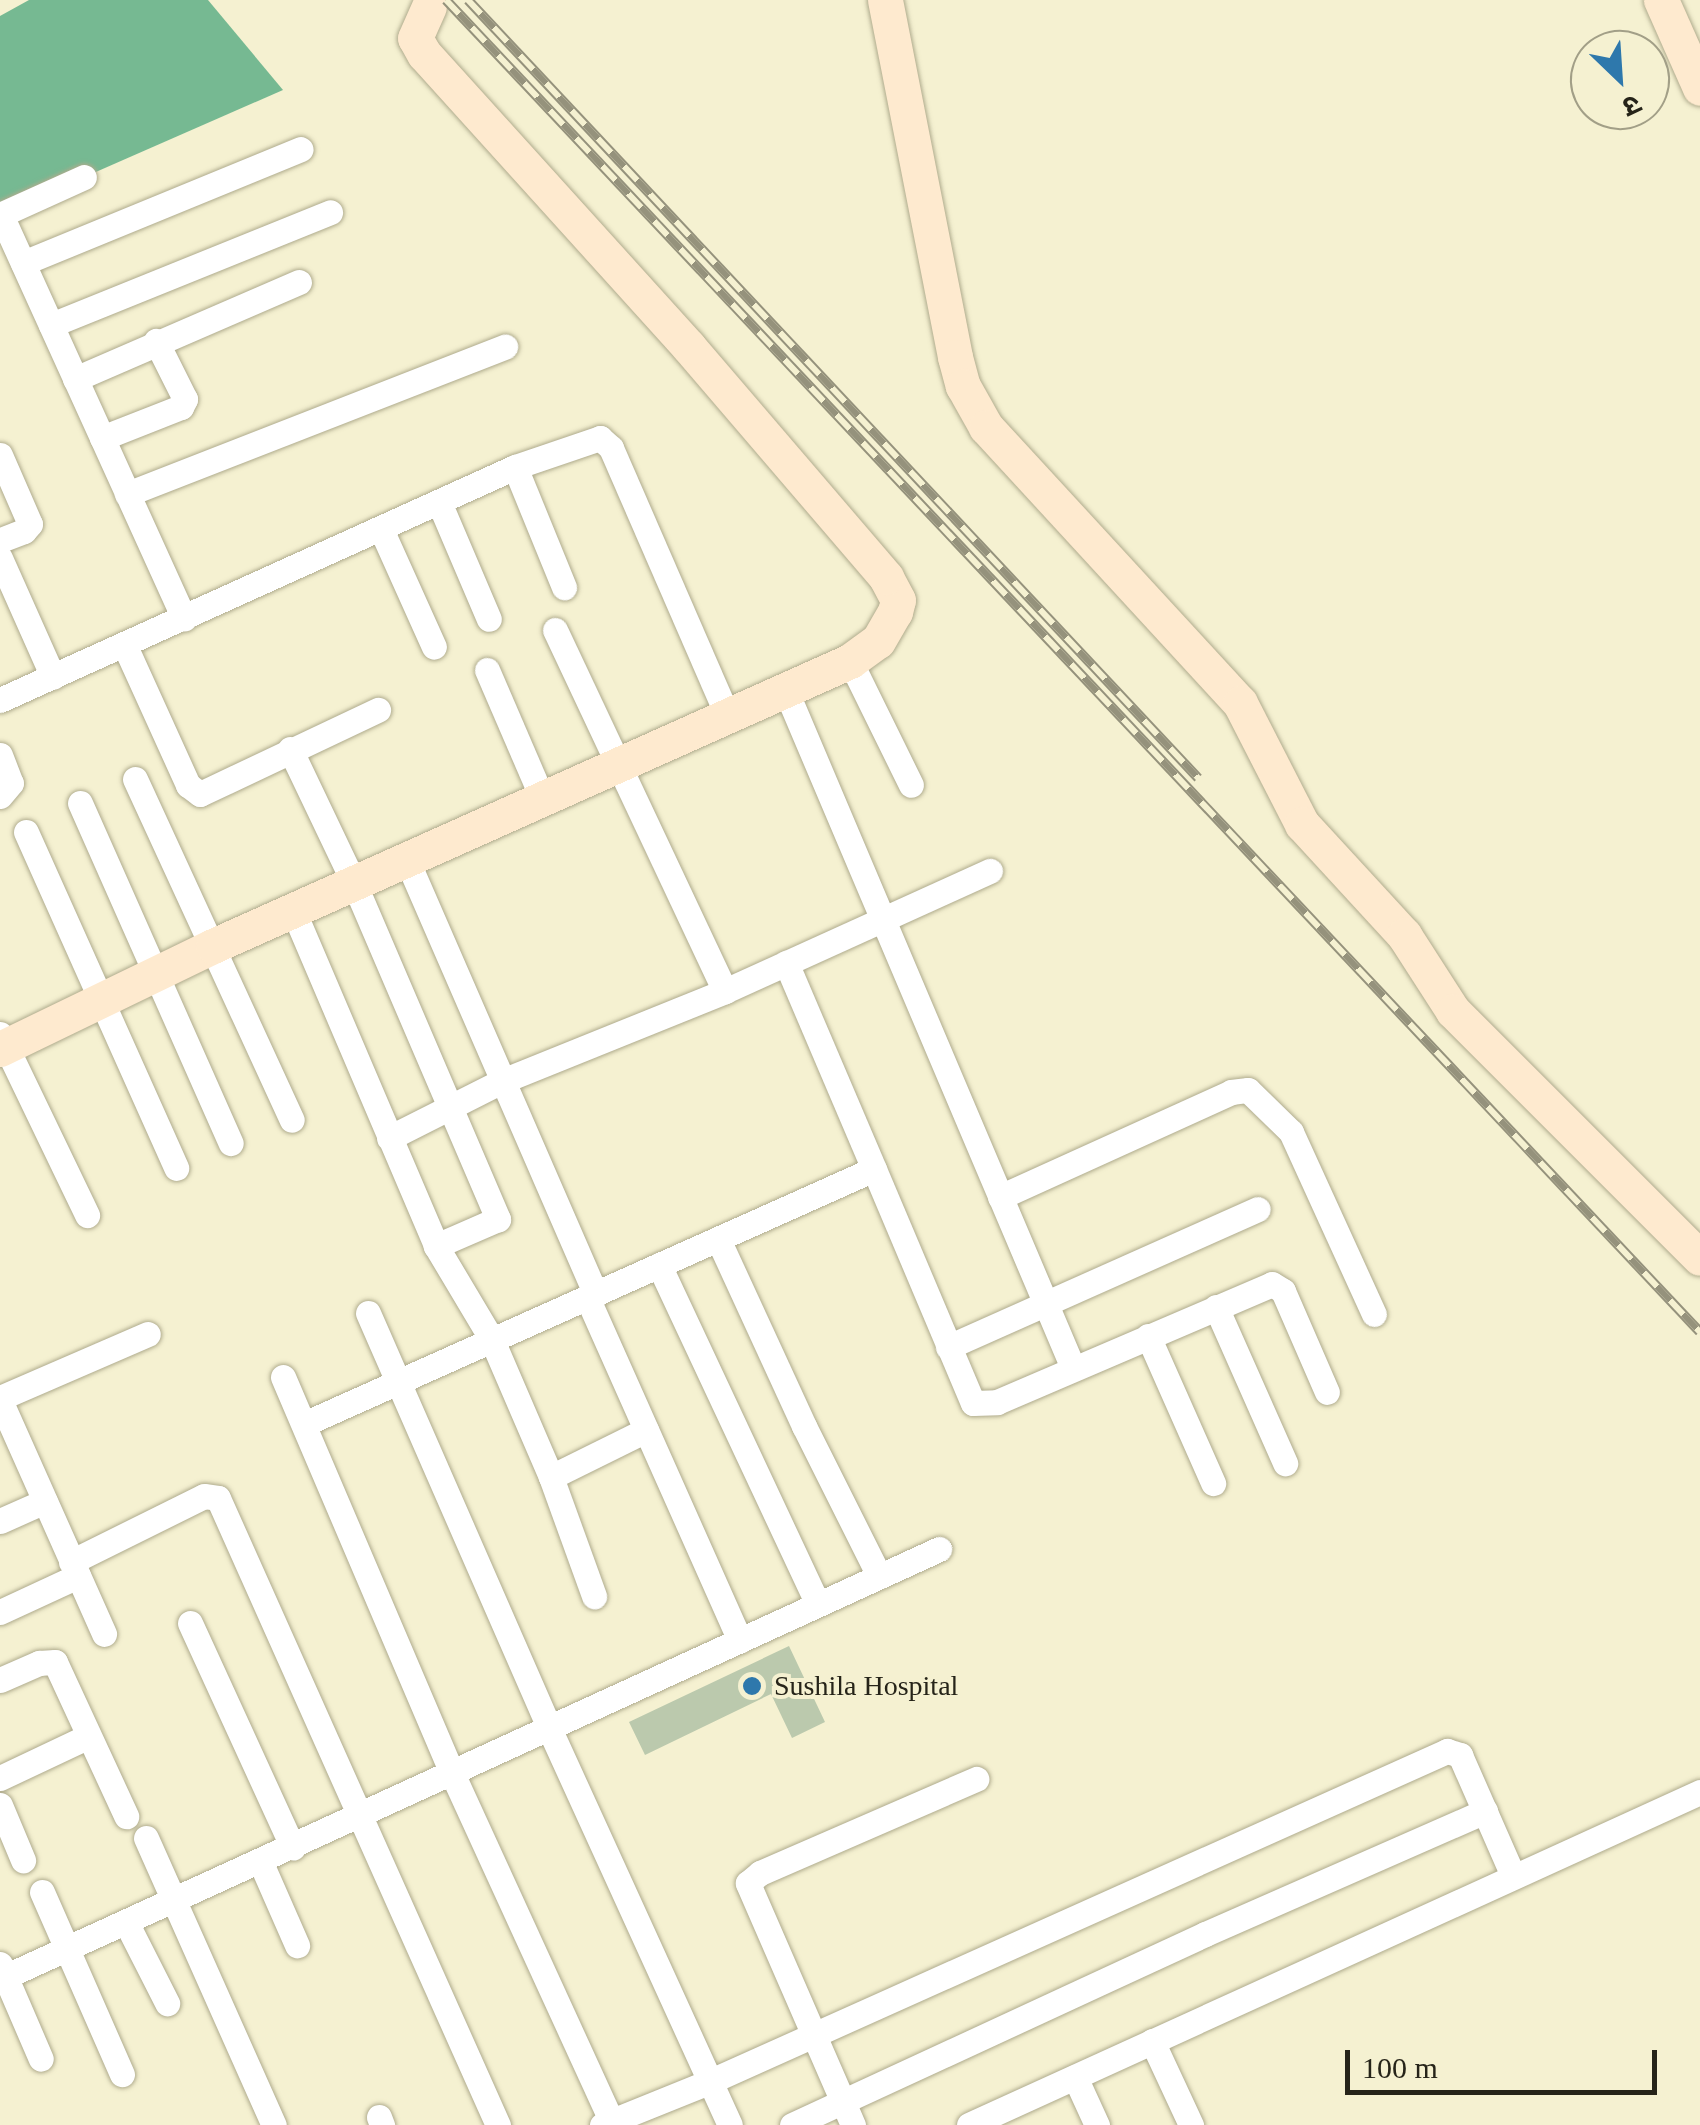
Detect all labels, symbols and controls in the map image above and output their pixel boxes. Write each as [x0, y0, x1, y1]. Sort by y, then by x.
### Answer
north arrow [1570, 30, 1670, 130]
text: उ [1618, 88, 1646, 123]
place label: Sushila Hospital [774, 1669, 958, 1703]
marker: Sushila Hospital [739, 1673, 765, 1699]
scale bar [1350, 2030, 1662, 2092]
text: 100 m [1362, 2051, 1438, 2084]

